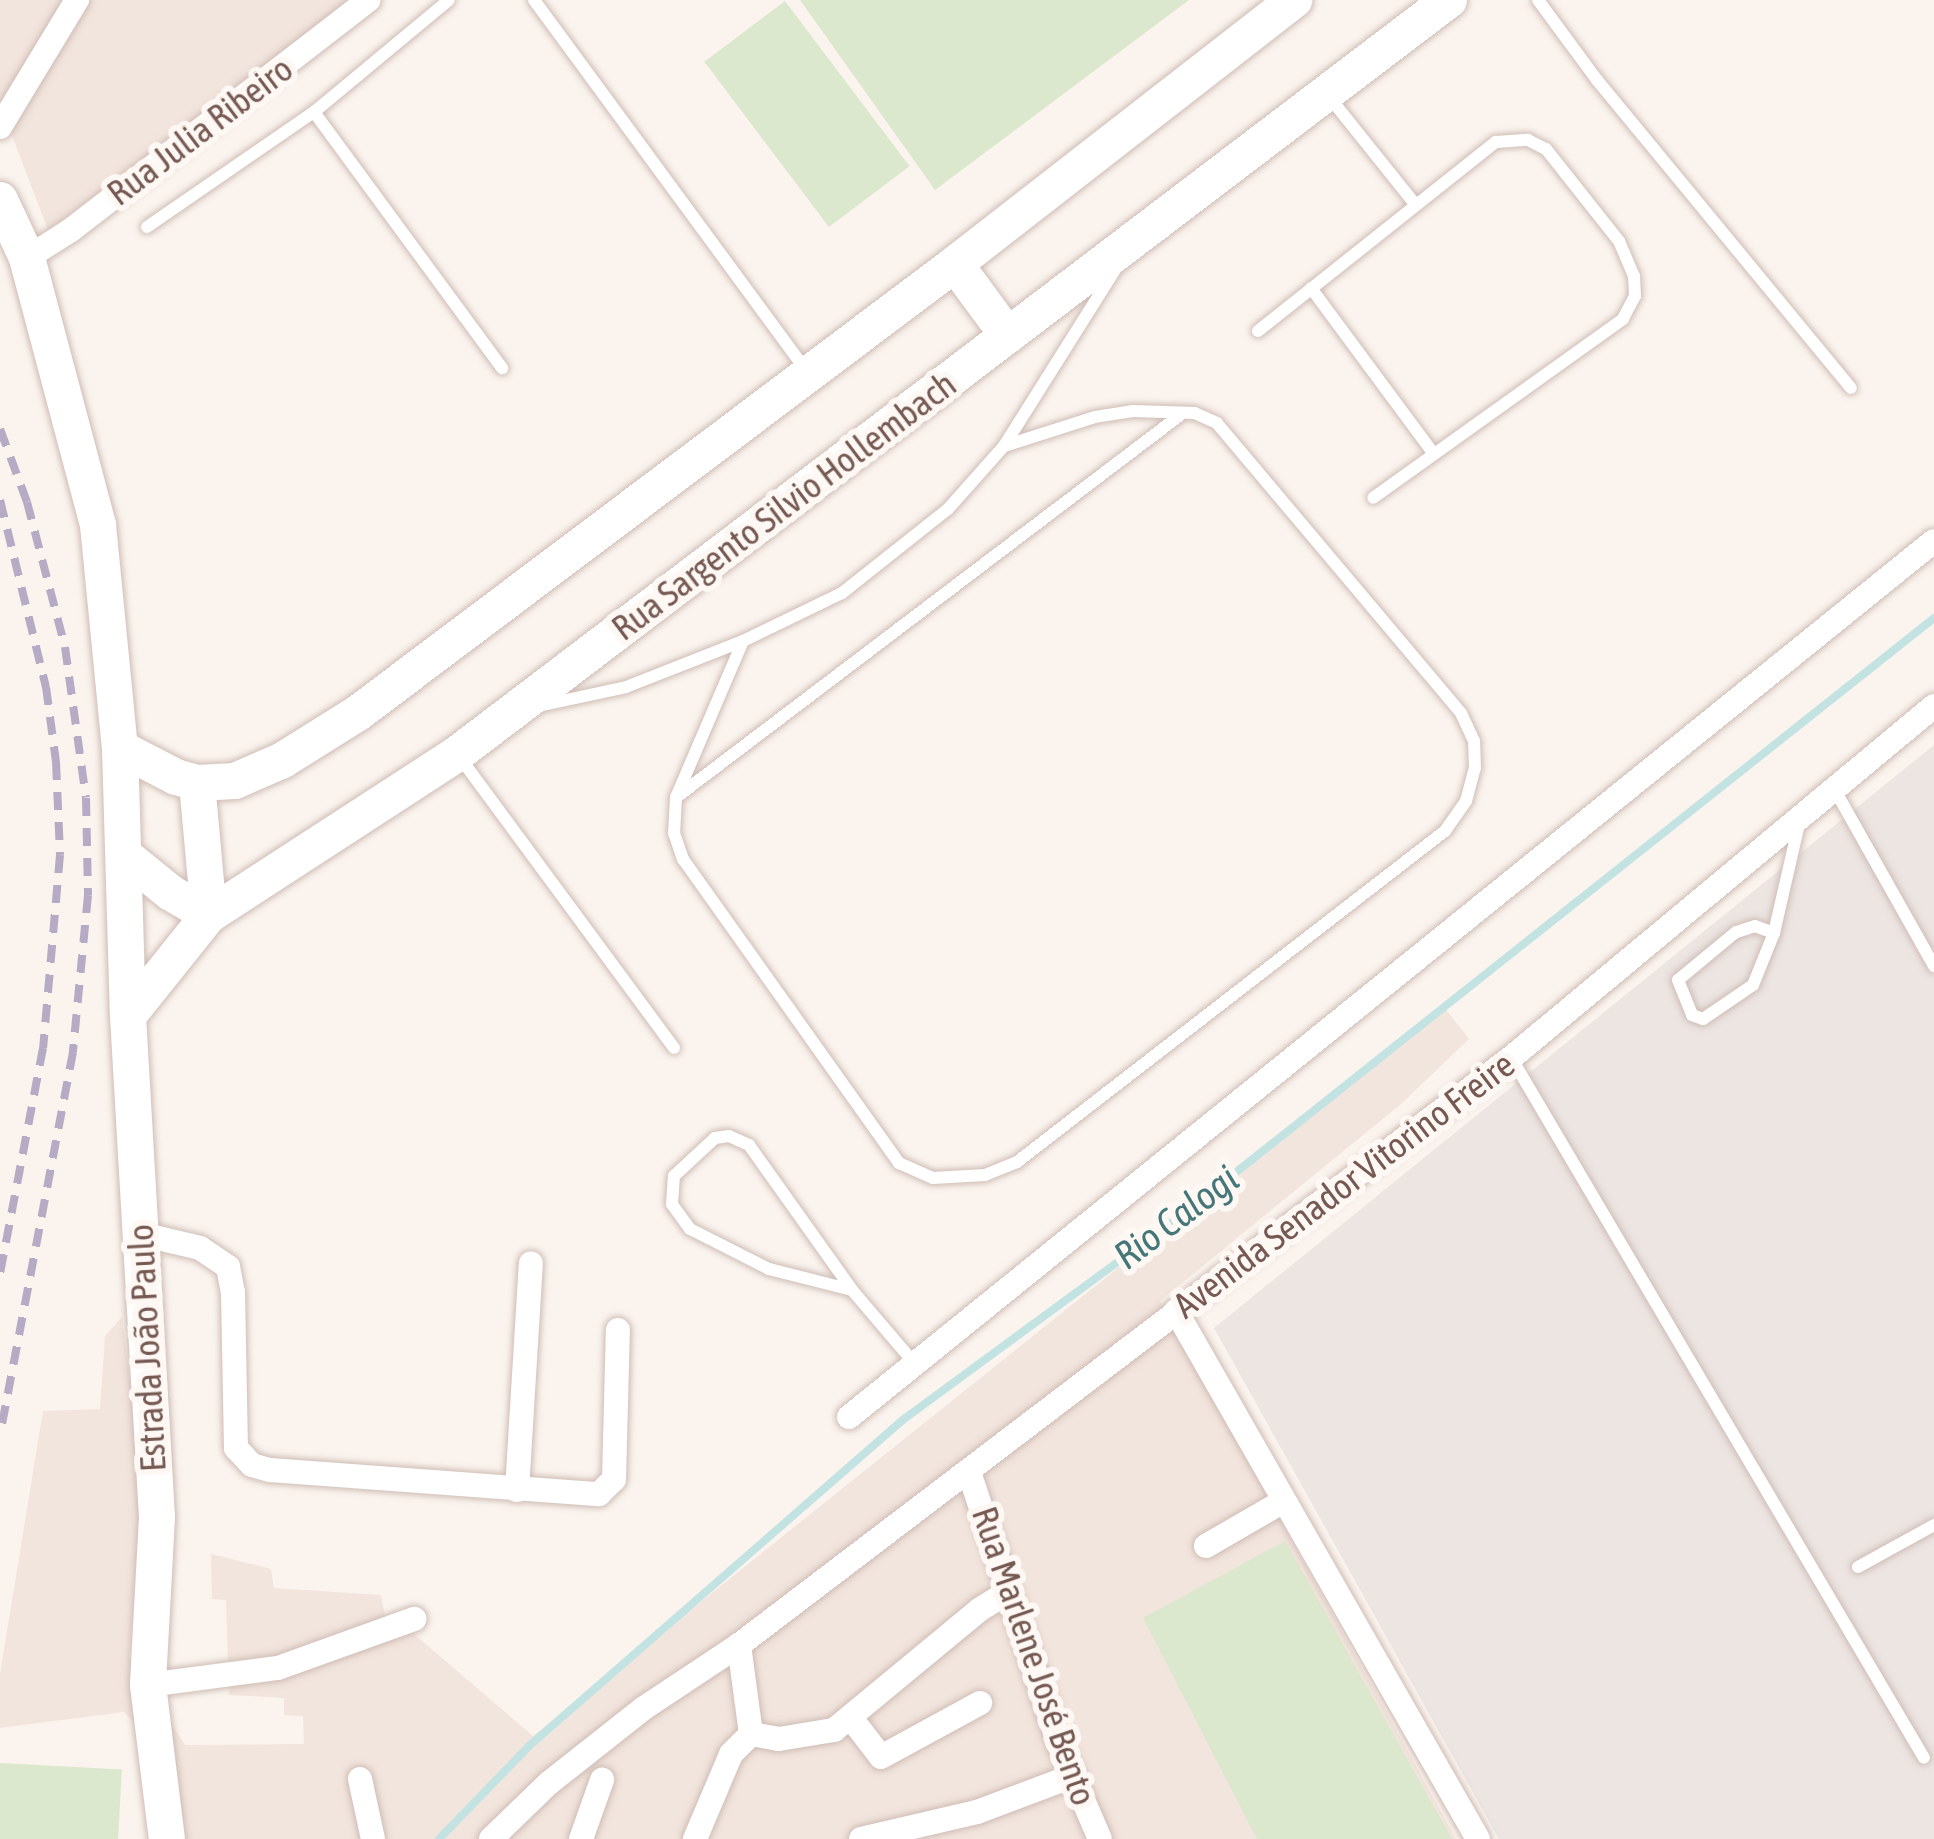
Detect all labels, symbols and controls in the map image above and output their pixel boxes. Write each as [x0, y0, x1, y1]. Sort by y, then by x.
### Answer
street label: Rua Julia Ribeiro [99, 47, 301, 215]
street label: Rua Sargento Silvio Hollembach [603, 362, 965, 650]
street label: Avenida Senador Vitorino Freire [1165, 1043, 1523, 1327]
water label: Rio Calogi [1105, 1155, 1247, 1279]
street label: Estrada João Paulo [119, 1223, 175, 1473]
street label: Rua Marlene José Bento [963, 1501, 1105, 1811]

